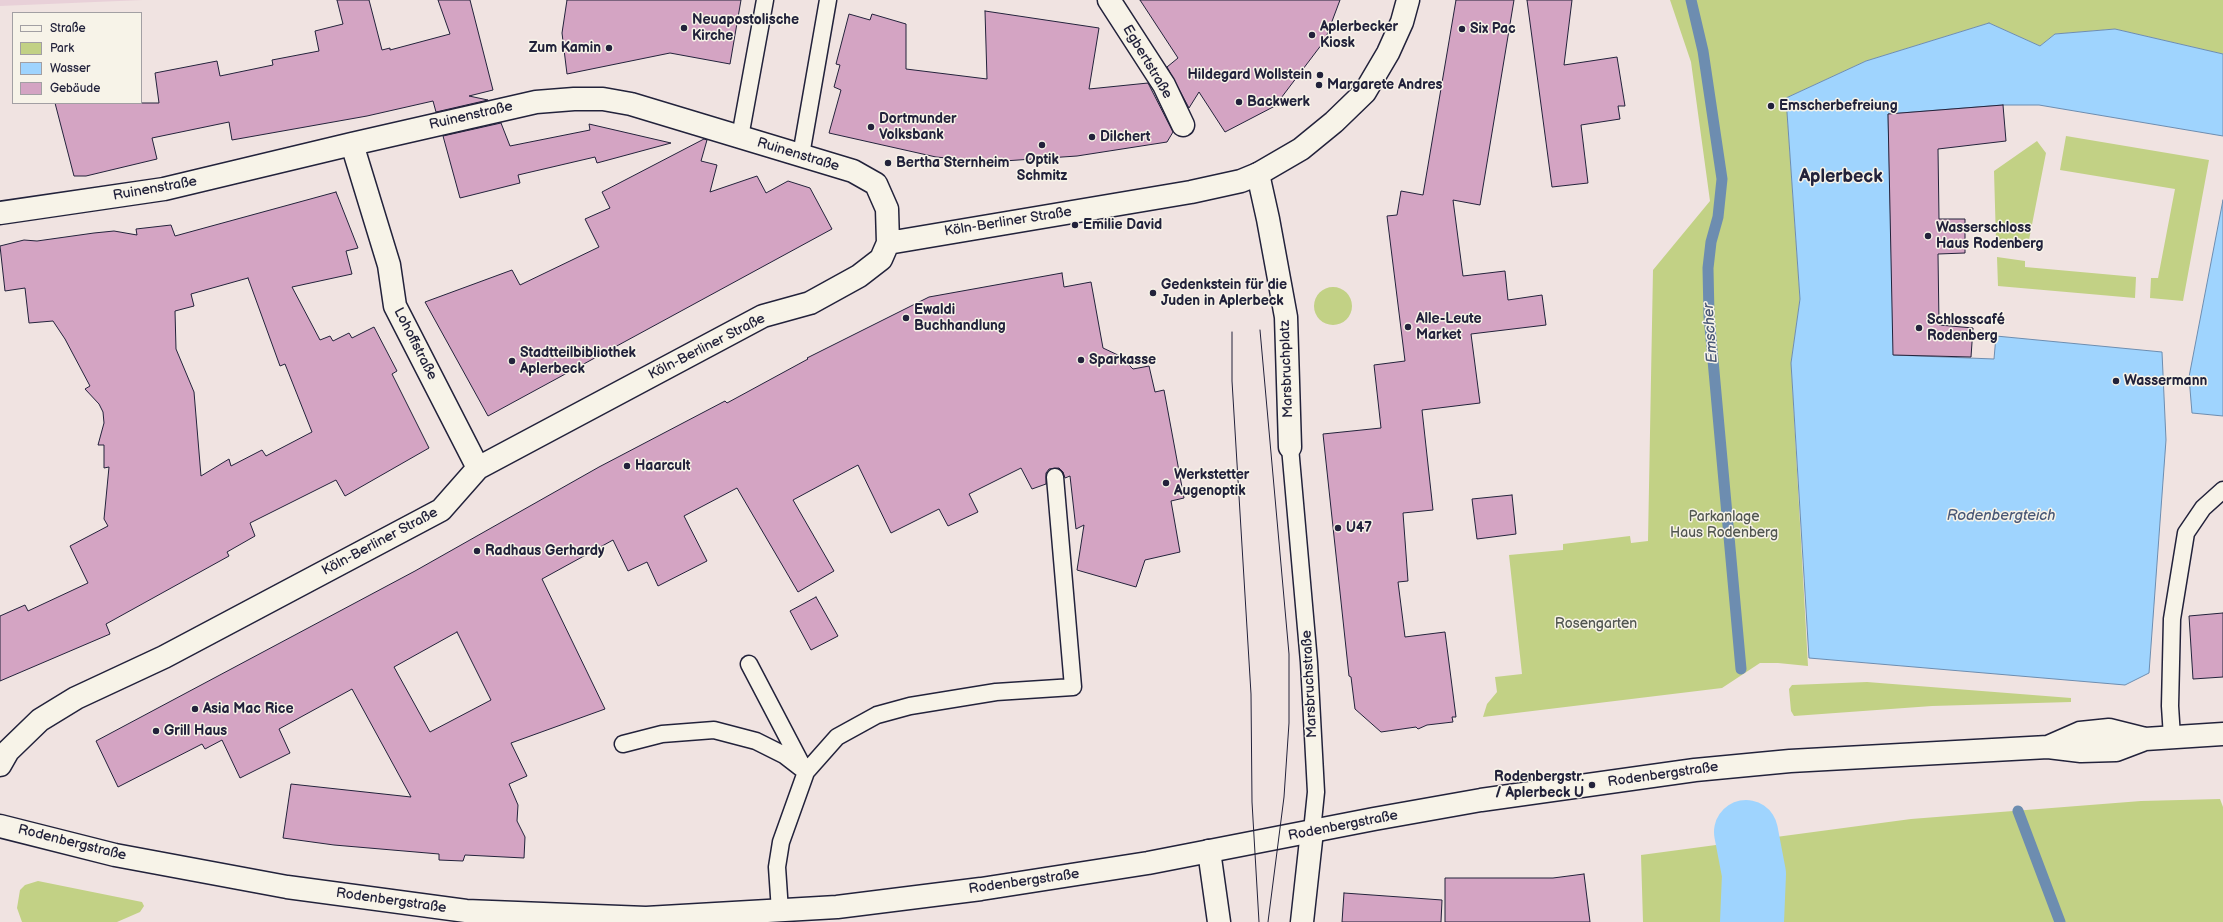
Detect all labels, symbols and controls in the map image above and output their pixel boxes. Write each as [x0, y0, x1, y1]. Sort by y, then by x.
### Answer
legend [12, 12, 142, 104]
place label: Neuapostolische Kirche [692, 12, 799, 44]
place label: Aplerbecker Kiosk [1320, 19, 1398, 52]
text: Straße [50, 21, 86, 36]
place label: Six Pac [1470, 21, 1516, 37]
street label: Egbertstraße [1118, 22, 1176, 102]
marker: Neuapostolische Kirche [679, 23, 689, 33]
marker: Six Pac [1457, 24, 1467, 34]
marker: Aplerbecker Kiosk [1307, 30, 1317, 40]
place label: Zum Kamin [529, 40, 601, 56]
text: Park [50, 41, 74, 56]
marker: Zum Kamin [604, 43, 614, 53]
text: Wasser [50, 61, 90, 76]
place label: Hildegard Wollstein [1187, 67, 1312, 83]
marker: Hildegard Wollstein [1315, 70, 1325, 80]
place label: Margarete Andres [1327, 77, 1442, 93]
marker: Margarete Andres [1314, 80, 1324, 90]
text: Gebäude [50, 81, 100, 96]
place label: Backwerk [1247, 94, 1310, 110]
marker: Backwerk [1234, 97, 1244, 107]
street label: Ruinenstraße [428, 98, 514, 134]
place label: Emscherbefreiung [1779, 98, 1898, 114]
marker: Emscherbefreiung [1766, 101, 1776, 111]
place label: Dortmunder Volksbank [879, 111, 957, 144]
marker: Dortmunder Volksbank [866, 122, 876, 132]
place label: Dilchert [1100, 129, 1151, 145]
marker: Dilchert [1087, 132, 1097, 142]
street label: Ruinenstraße [755, 135, 841, 175]
marker: Optik Schmitz [1037, 140, 1047, 150]
place label: Optik Schmitz [1017, 152, 1067, 184]
place label: Bertha Sternheim [896, 155, 1009, 171]
marker: Bertha Sternheim [883, 158, 893, 168]
district label: Aplerbeck [1799, 166, 1883, 188]
street label: Ruinenstraße [112, 173, 198, 205]
street label: Köln-Berliner Straße [943, 204, 1073, 240]
place label: Emilie David [1083, 217, 1162, 233]
marker: Emilie David [1070, 220, 1080, 230]
place label: Wasserschloss Haus Rodenberg [1936, 220, 2044, 252]
marker: Wasserschloss Haus Rodenberg [1923, 231, 1933, 241]
place label: Gedenkstein für die Juden in Aplerbeck [1161, 277, 1287, 310]
marker: Gedenkstein für die Juden in Aplerbeck [1148, 288, 1158, 298]
place label: Ewaldi Buchhandlung [914, 302, 1006, 334]
water label: Emscher [1700, 302, 1722, 364]
street label: Lohoffstraße [390, 305, 440, 383]
street label: Köln-Berliner Straße [646, 310, 768, 384]
place label: Alle-Leute Market [1416, 311, 1482, 344]
place label: Schlosscafé Rodenberg [1927, 312, 2005, 344]
marker: Ewaldi Buchhandlung [901, 313, 911, 323]
street label: Marsbruchplatz [1277, 320, 1297, 418]
marker: Alle-Leute Market [1403, 322, 1413, 332]
marker: Schlosscafé Rodenberg [1914, 323, 1924, 333]
place label: Stadtteilbibliothek Aplerbeck [520, 345, 636, 378]
place label: Sparkasse [1089, 352, 1156, 368]
marker: Sparkasse [1076, 355, 1086, 365]
marker: Stadtteilbibliothek Aplerbeck [507, 356, 517, 366]
place label: Wassermann [2124, 373, 2207, 389]
marker: Wassermann [2111, 376, 2121, 386]
place label: Haarcult [635, 458, 690, 474]
marker: Haarcult [622, 461, 632, 471]
place label: Werkstetter Augenoptik [1174, 467, 1249, 500]
marker: Werkstetter Augenoptik [1161, 478, 1171, 488]
street label: Köln-Berliner Straße [319, 504, 441, 580]
water label: Rodenbergteich [1947, 507, 2055, 525]
park label: Parkanlage Haus Rodenberg [1670, 509, 1778, 542]
place label: U47 [1346, 520, 1372, 536]
marker: U47 [1333, 523, 1343, 533]
place label: Radhaus Gerhardy [485, 543, 604, 559]
marker: Radhaus Gerhardy [472, 546, 482, 556]
park label: Rosengarten [1555, 616, 1637, 632]
street label: Marsbruchstraße [1299, 630, 1321, 738]
place label: Asia Mac Rice [203, 701, 293, 717]
marker: Asia Mac Rice [190, 704, 200, 714]
place label: Grill Haus [164, 723, 227, 739]
marker: Grill Haus [151, 726, 161, 736]
street label: Rodenbergstraße [1607, 759, 1719, 791]
place label: Rodenbergstr. / Aplerbeck U [1494, 769, 1584, 802]
marker: Rodenbergstr. / Aplerbeck U [1587, 780, 1597, 790]
street label: Rodenbergstraße [1287, 807, 1399, 845]
street label: Rodenbergstraße [16, 821, 128, 865]
street label: Rodenbergstraße [968, 866, 1080, 898]
street label: Rodenbergstraße [335, 885, 447, 917]

